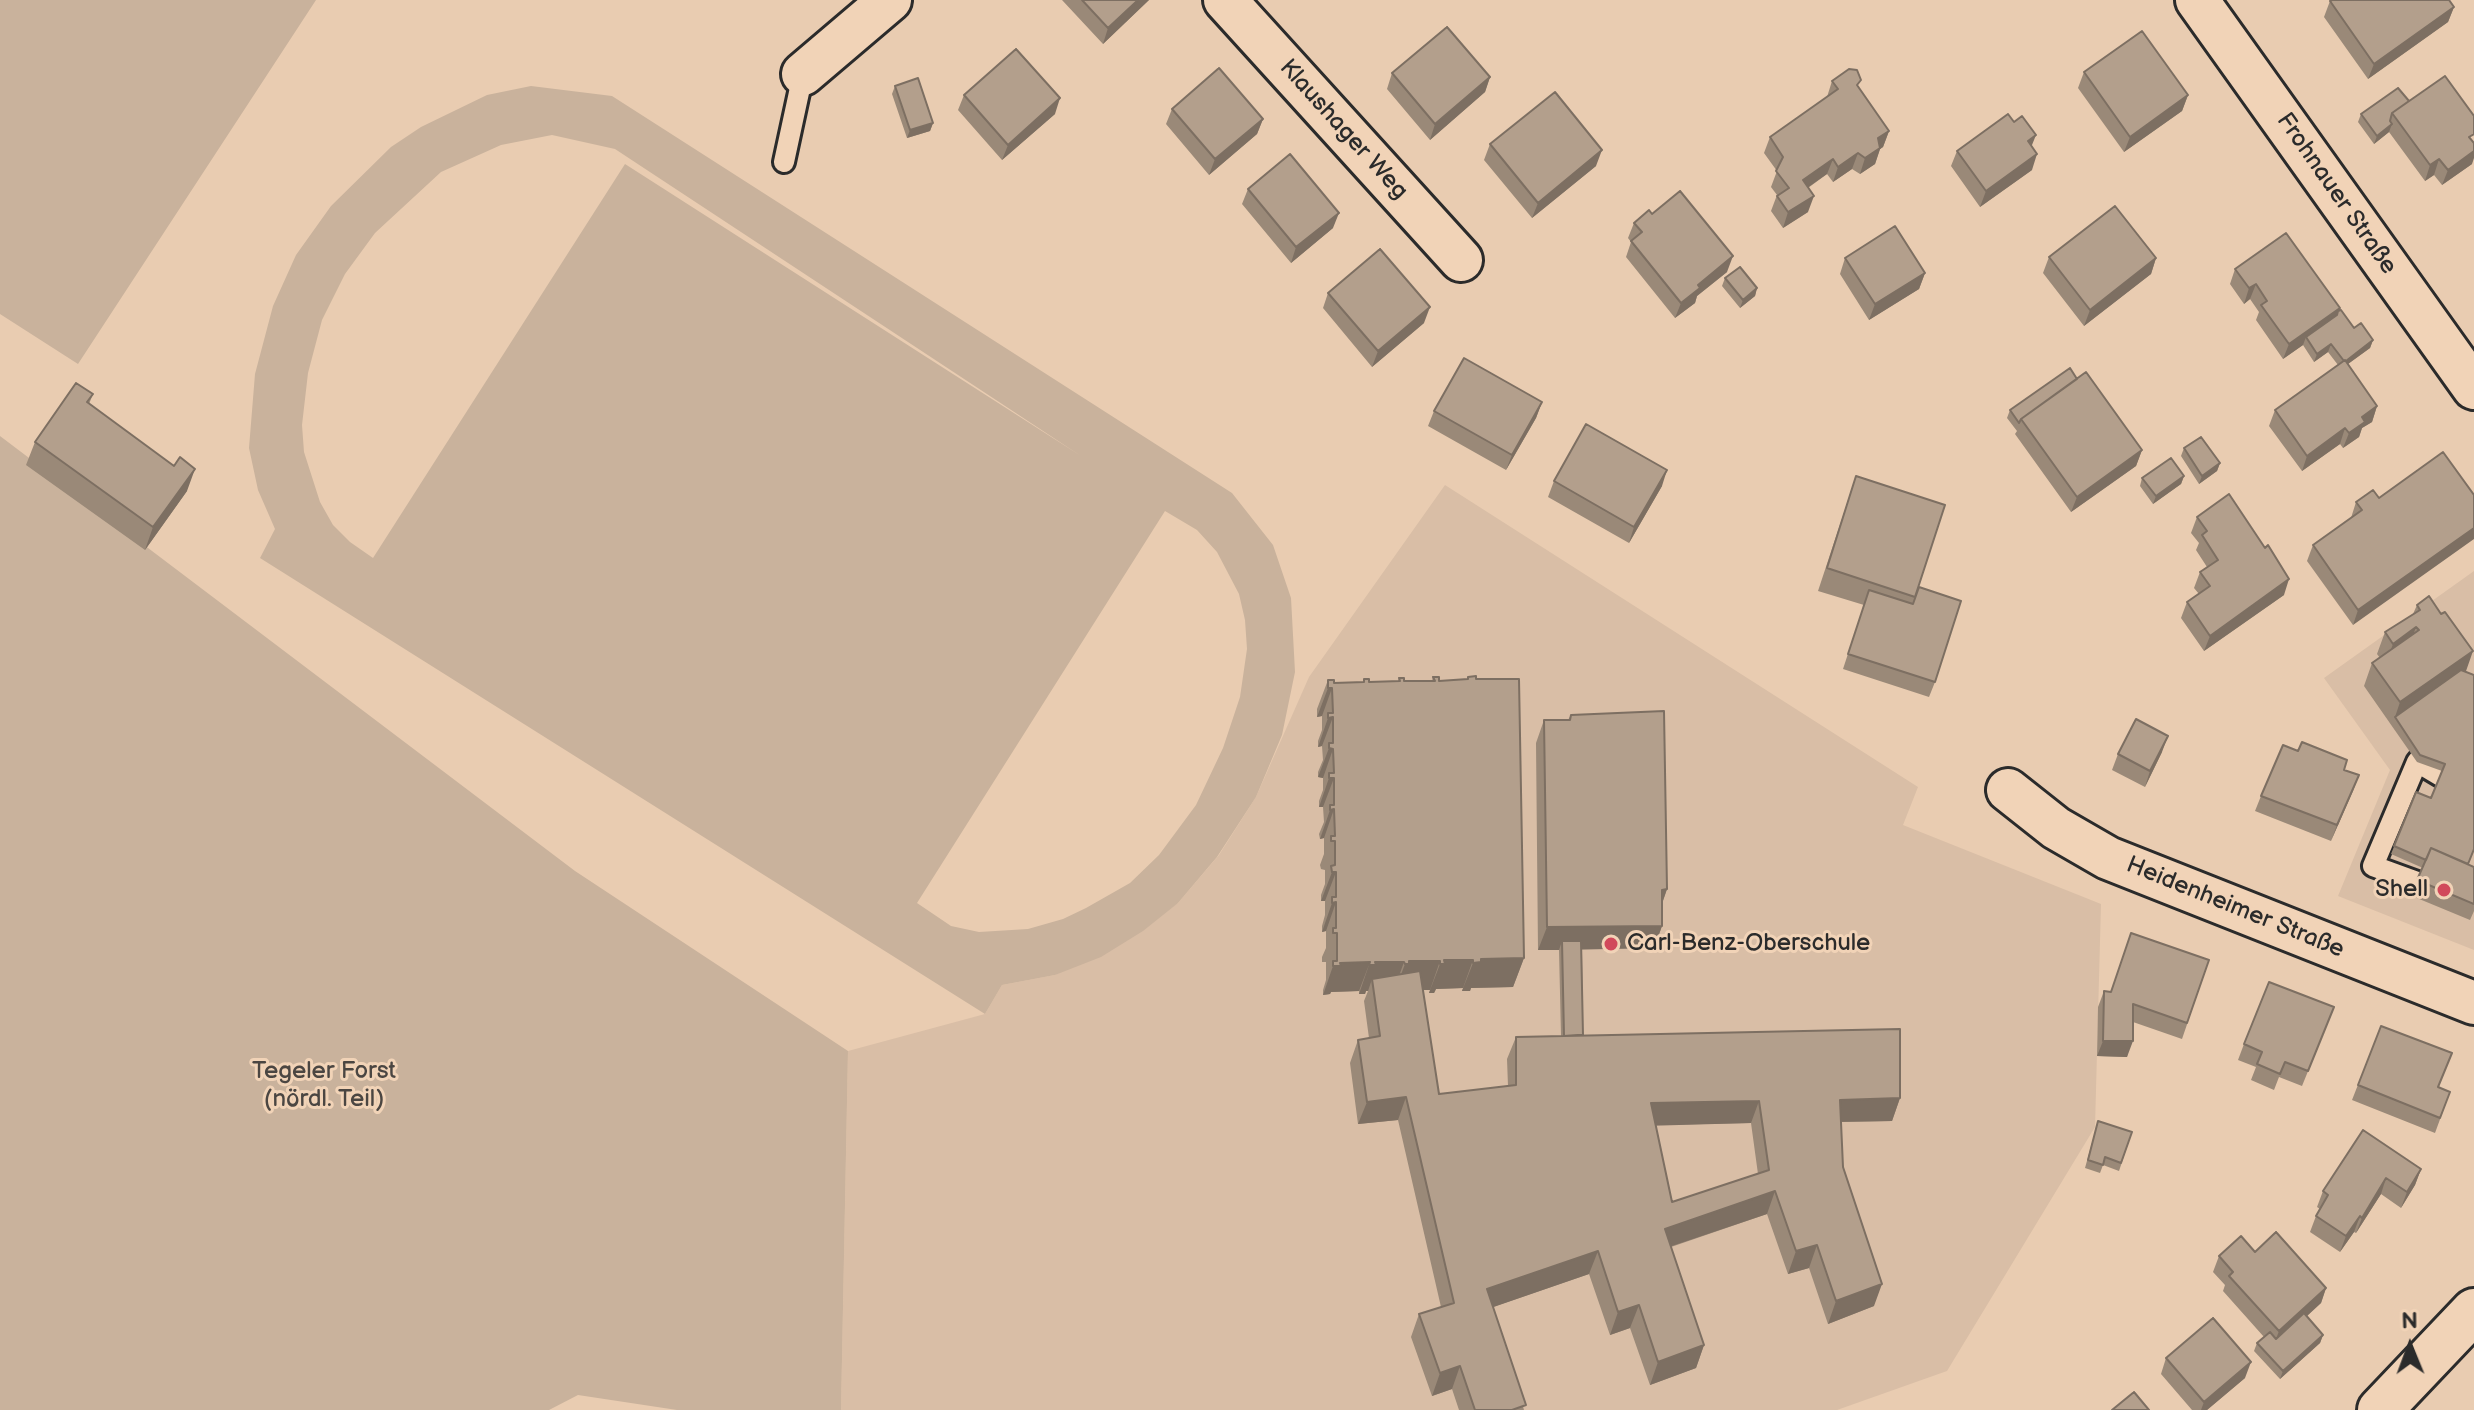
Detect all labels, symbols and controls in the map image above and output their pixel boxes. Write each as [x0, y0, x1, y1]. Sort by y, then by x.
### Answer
street label: Klaushager Weg [1273, 54, 1413, 206]
street label: Frohnauer Straße [2270, 108, 2402, 280]
street label: Heidenheimer Straße [2122, 851, 2348, 965]
place label: Shell [2375, 876, 2428, 904]
marker: Shell [2435, 881, 2453, 899]
place label: Carl-Benz-Oberschule [1627, 930, 1870, 958]
marker: Carl-Benz-Oberschule [1602, 935, 1620, 953]
park label: Tegeler Forst (nördl. Teil) [252, 1058, 396, 1114]
north arrow [2370, 1306, 2450, 1386]
text: N [2401, 1308, 2418, 1335]

